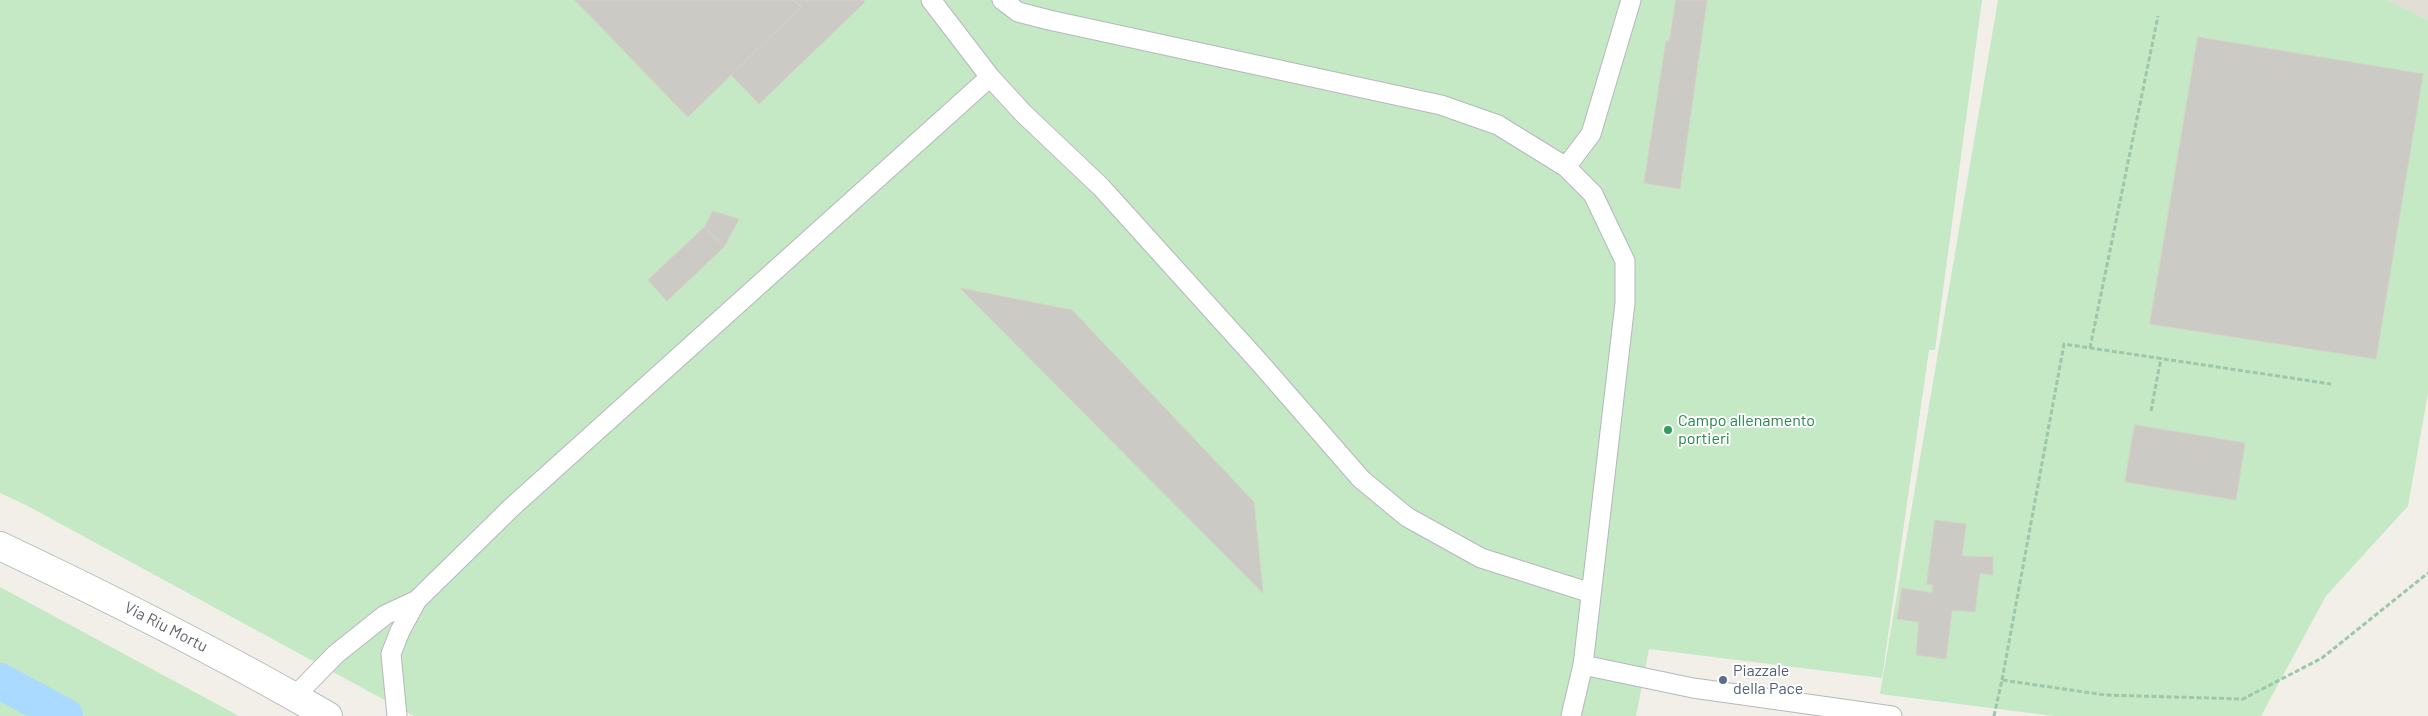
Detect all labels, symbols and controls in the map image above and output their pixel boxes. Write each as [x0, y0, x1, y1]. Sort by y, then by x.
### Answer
place label: Campo allenamento portieri [1678, 411, 1815, 449]
marker: Campo allenamento portieri [1662, 424, 1674, 436]
street label: Via Riu Mortu [121, 598, 211, 656]
place label: Piazzale della Pace [1733, 661, 1803, 699]
marker: Piazzale della Pace [1717, 674, 1729, 686]

